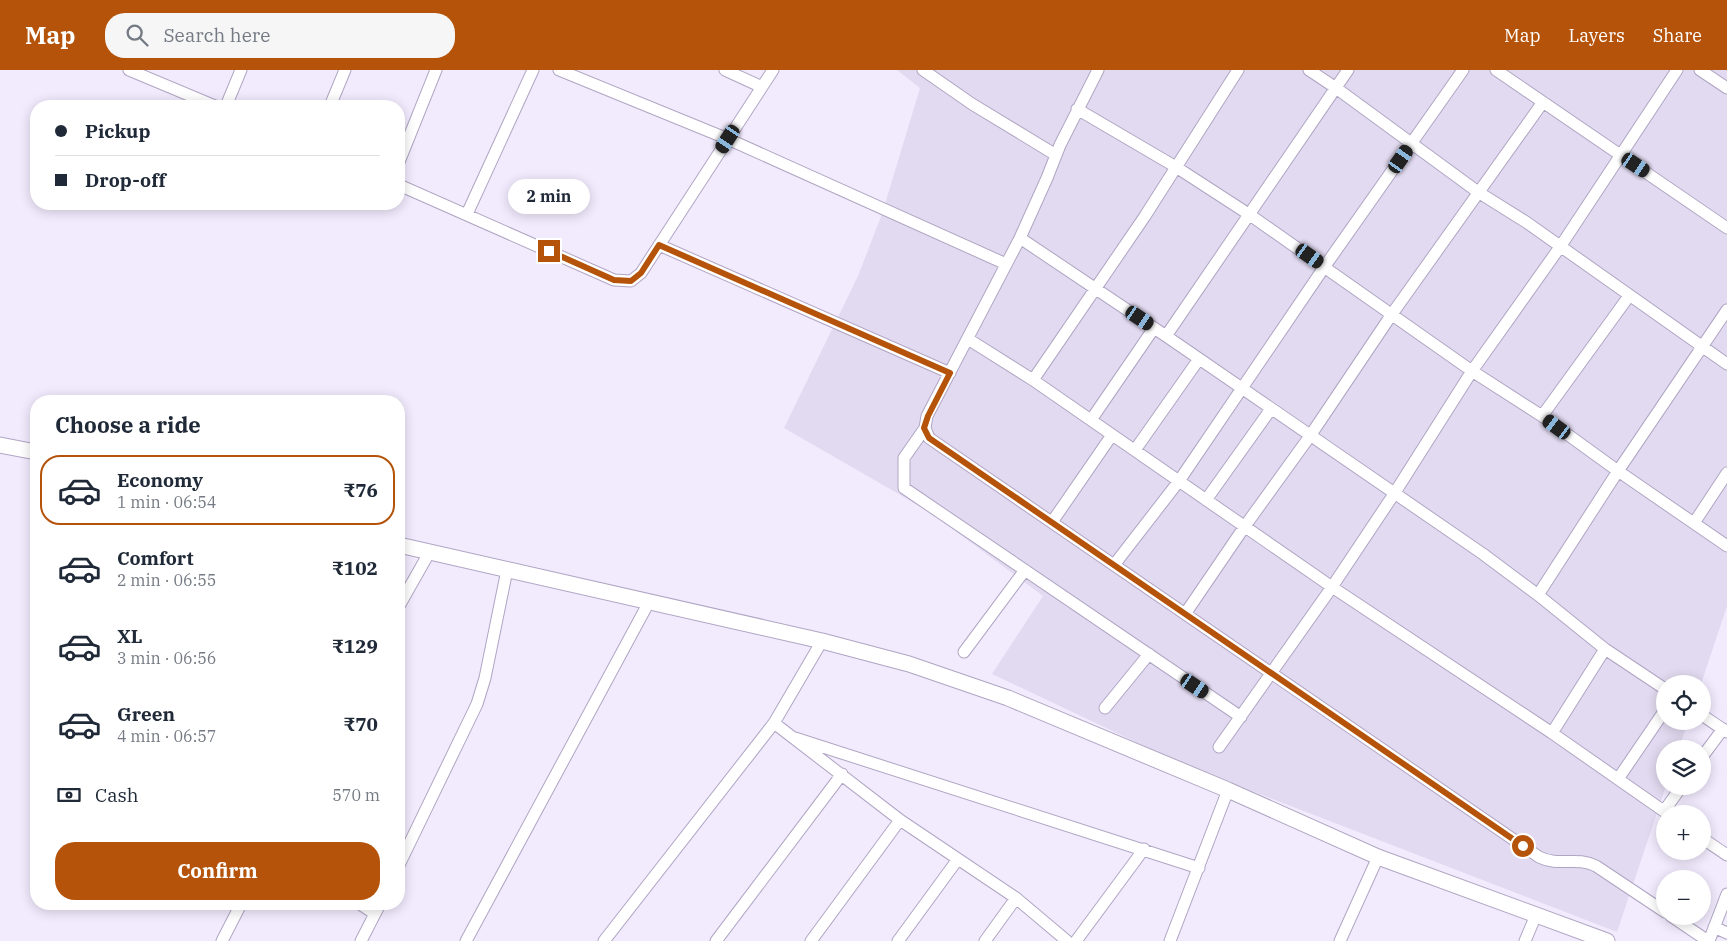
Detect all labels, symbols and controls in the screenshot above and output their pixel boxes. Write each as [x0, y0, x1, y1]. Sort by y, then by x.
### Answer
search box [105, 13, 455, 58]
text: Map [25, 19, 75, 51]
icon: search [123, 21, 151, 49]
text: Search here [163, 23, 270, 47]
text: Map [1504, 24, 1541, 47]
text: Layers [1569, 24, 1625, 47]
text: Share [1653, 24, 1702, 47]
text: Pickup [85, 119, 150, 143]
car [713, 122, 742, 156]
car [1386, 142, 1415, 176]
car [1619, 150, 1652, 180]
text: Drop-off [85, 168, 166, 192]
callout: 2 min [508, 179, 590, 214]
text: 2 min [527, 186, 571, 206]
route end [538, 240, 560, 262]
car [1293, 241, 1326, 271]
car [1123, 303, 1156, 333]
text: Choose a ride [55, 410, 201, 439]
car [1540, 412, 1573, 442]
icon: car [57, 468, 102, 513]
text: Economy [117, 468, 203, 492]
text: ₹76 [343, 478, 378, 502]
text: 1 min · 06:54 [117, 492, 216, 512]
icon: car [57, 546, 102, 591]
text: Comfort [117, 546, 194, 570]
text: ₹102 [332, 556, 378, 580]
text: 2 min · 06:55 [117, 570, 216, 590]
icon: car [57, 624, 102, 669]
text: XL [117, 624, 143, 648]
text: ₹129 [332, 634, 378, 658]
text: 3 min · 06:56 [117, 648, 216, 668]
car [1178, 671, 1211, 701]
map controls [1656, 675, 1711, 925]
button: locate [1656, 675, 1711, 730]
icon: car [57, 702, 102, 747]
text: Green [117, 702, 175, 726]
text: ₹70 [343, 712, 378, 736]
text: 4 min · 06:57 [117, 726, 216, 746]
button: layers [1656, 740, 1711, 795]
icon: cash [55, 781, 83, 809]
text: Cash [95, 783, 139, 807]
text: 570 m [332, 785, 380, 805]
button: + [1656, 805, 1711, 860]
route start [1512, 835, 1534, 857]
button: Confirm [55, 842, 380, 900]
button: − [1656, 870, 1711, 925]

